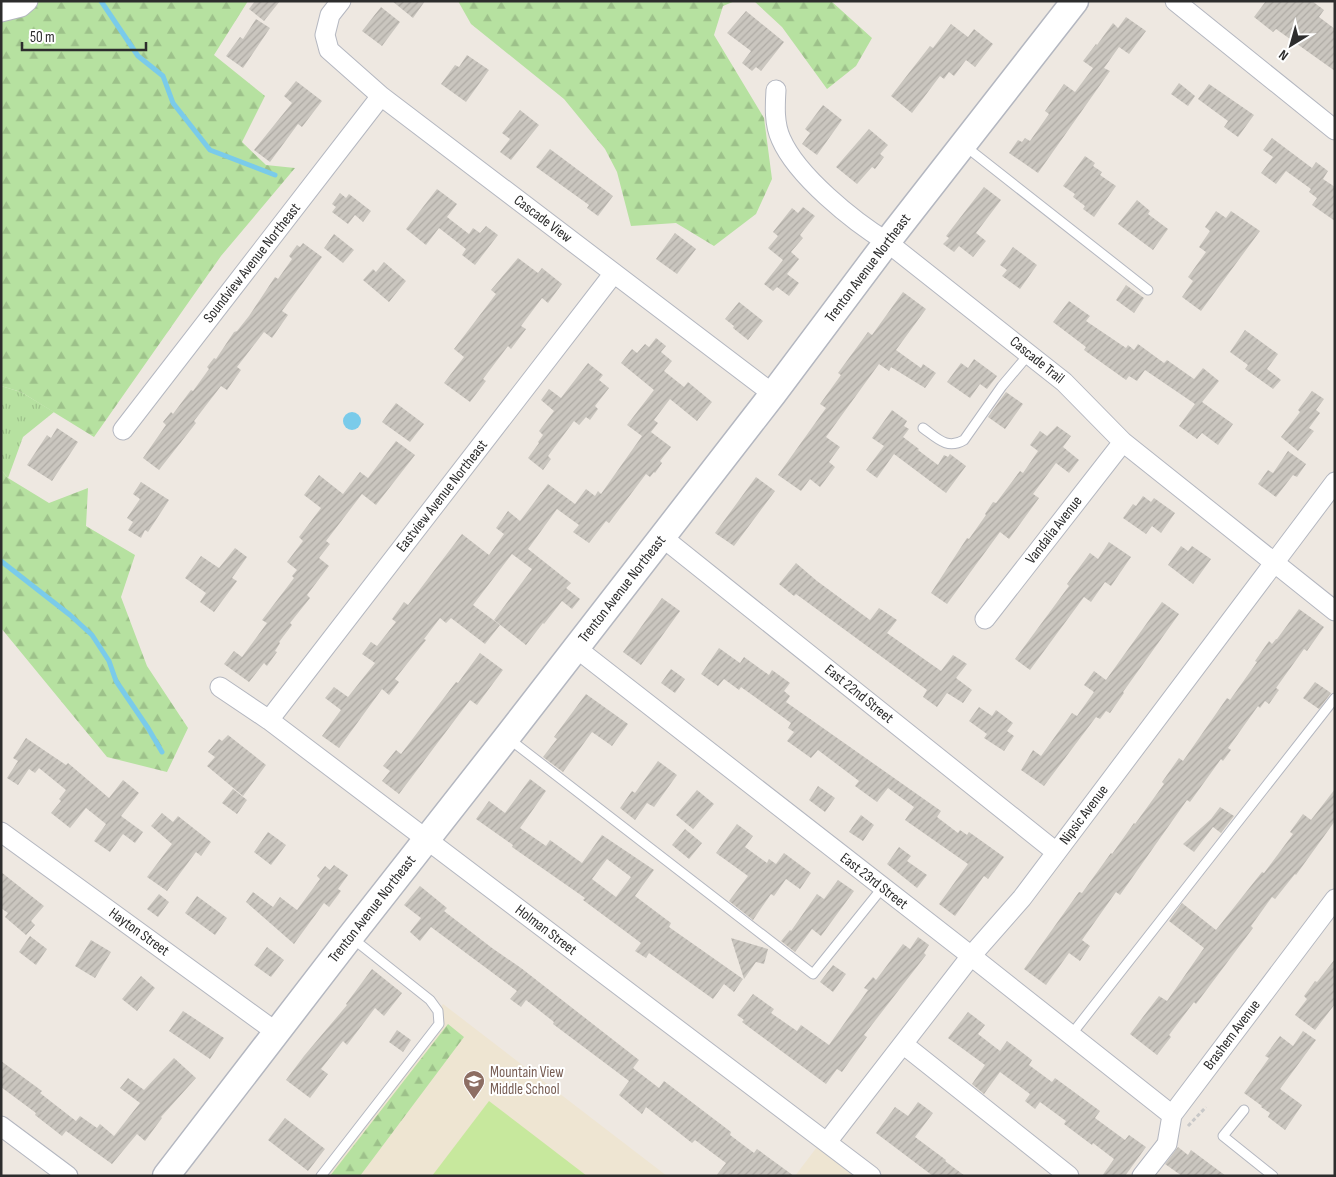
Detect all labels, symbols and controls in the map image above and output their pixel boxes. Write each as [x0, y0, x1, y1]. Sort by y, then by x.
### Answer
scale bar [22, 20, 146, 52]
north arrow [1266, 20, 1316, 70]
text: 50 m [30, 28, 55, 47]
text: N [1275, 46, 1292, 64]
street label: Cascade View [510, 191, 576, 248]
street label: Soundview Avenue Northeast [199, 199, 305, 327]
street label: Trenton Avenue Northeast [821, 210, 915, 326]
street label: Cascade Trail [1006, 332, 1068, 388]
street label: Eastview Avenue Northeast [392, 436, 492, 556]
street label: Vandalia Avenue [1022, 492, 1086, 568]
street label: Trenton Avenue Northeast [574, 531, 670, 647]
street label: East 22nd Street [821, 660, 898, 728]
street label: Nipsic Avenue [1055, 781, 1113, 849]
street label: East 23rd Street [836, 849, 912, 914]
street label: Trenton Avenue Northeast [324, 851, 420, 967]
street label: Holman Street [511, 901, 581, 960]
street label: Hayton Street [105, 904, 173, 961]
street label: Brashem Avenue [1199, 996, 1265, 1074]
place label: Mountain View Middle School [490, 1063, 564, 1099]
school or university icon: Mountain View Middle School [462, 1069, 486, 1100]

